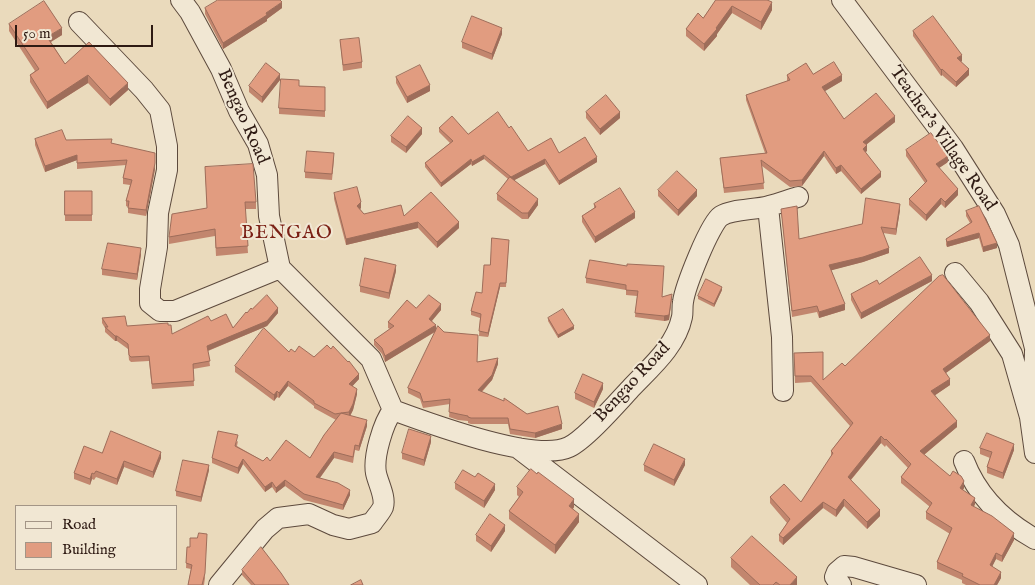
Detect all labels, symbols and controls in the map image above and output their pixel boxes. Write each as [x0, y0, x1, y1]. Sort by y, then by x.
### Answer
scale bar [18, 15, 155, 47]
text: 50 m [23, 24, 51, 43]
street label: Teacher's Village Road [884, 62, 1000, 216]
street label: Bengao Road [211, 66, 273, 168]
district label: BENGAO [241, 223, 333, 245]
street label: Bengao Road [590, 338, 676, 428]
legend [15, 505, 178, 570]
text: Road [62, 515, 96, 534]
text: Building [62, 540, 116, 559]

